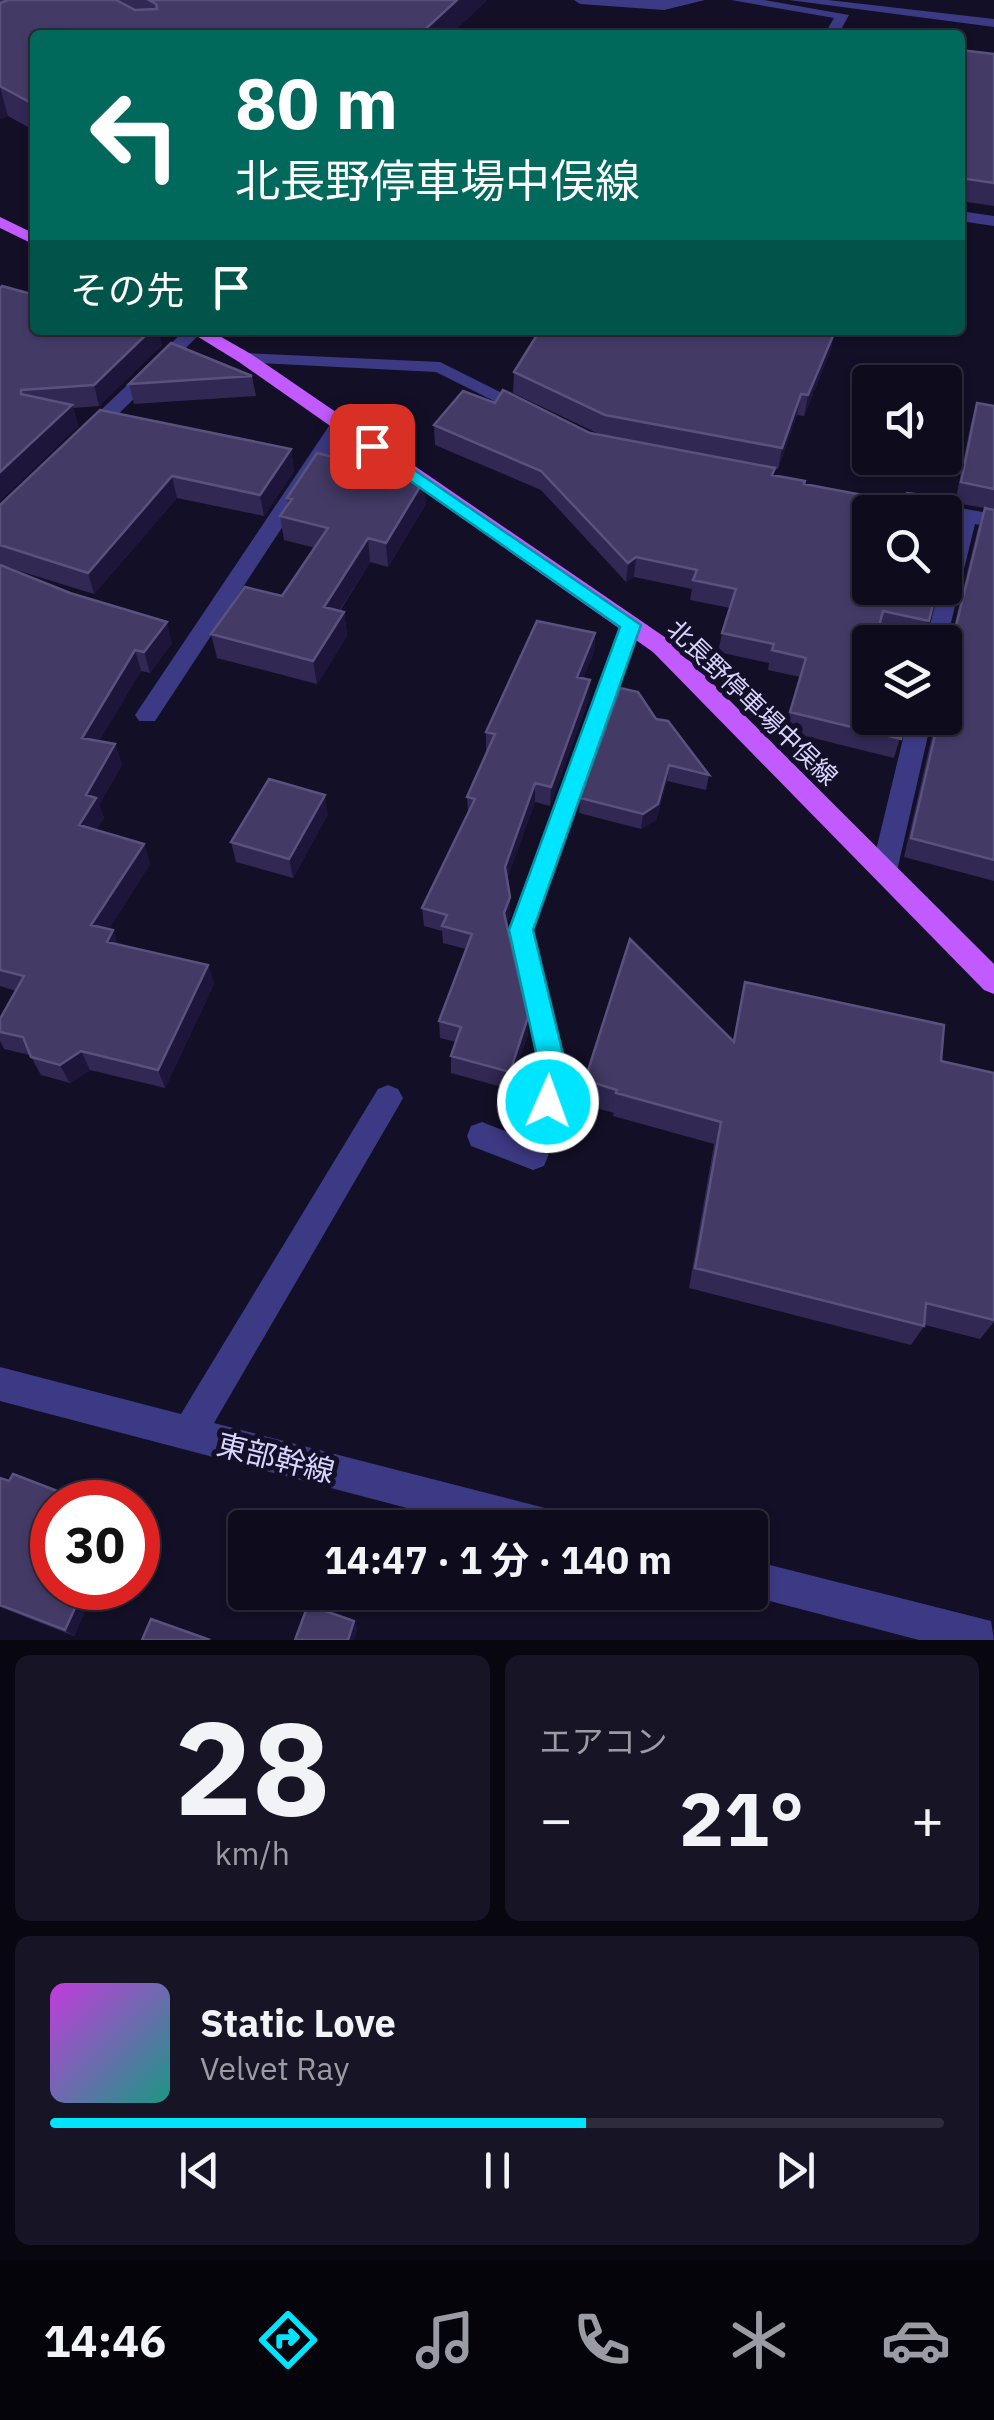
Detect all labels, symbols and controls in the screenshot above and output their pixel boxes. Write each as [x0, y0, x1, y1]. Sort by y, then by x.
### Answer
text: 80 m [235, 57, 398, 148]
icon: left [70, 70, 200, 200]
text: 北長野停車場中俣線 [235, 151, 640, 209]
icon: arrive [204, 260, 259, 315]
text: その先 [70, 265, 184, 314]
map controls [852, 365, 962, 735]
button: sound [852, 365, 962, 475]
pin [330, 404, 415, 489]
icon: arrive [345, 419, 400, 474]
button: search [852, 495, 962, 605]
street label: 北長野停車場中俣線 [661, 612, 845, 792]
button: layers [852, 625, 962, 735]
position arrow [496, 1050, 600, 1154]
street label: 東部幹線 [213, 1424, 339, 1490]
speed limit sign: 30 [30, 1480, 160, 1610]
text: 14:47 · 1 分 · 140 m [324, 1535, 672, 1584]
text: 28 [174, 1682, 330, 1851]
text: エアコン [540, 1720, 668, 1762]
text: 21° [679, 1769, 804, 1867]
text: − [540, 1783, 573, 1854]
text: + [911, 1783, 944, 1854]
text: km/h [215, 1832, 290, 1874]
text: Static Love [200, 1998, 396, 2047]
text: Velvet Ray [200, 2047, 349, 2089]
icon: previous [172, 2143, 227, 2198]
icon: pause [470, 2143, 525, 2198]
icon: next [768, 2143, 823, 2198]
icon: directions [253, 2305, 323, 2375]
icon: music [410, 2305, 480, 2375]
icon: phone [567, 2305, 637, 2375]
icon: climate [724, 2305, 794, 2375]
icon: car [881, 2305, 951, 2375]
text: 14:46 [43, 2311, 166, 2369]

